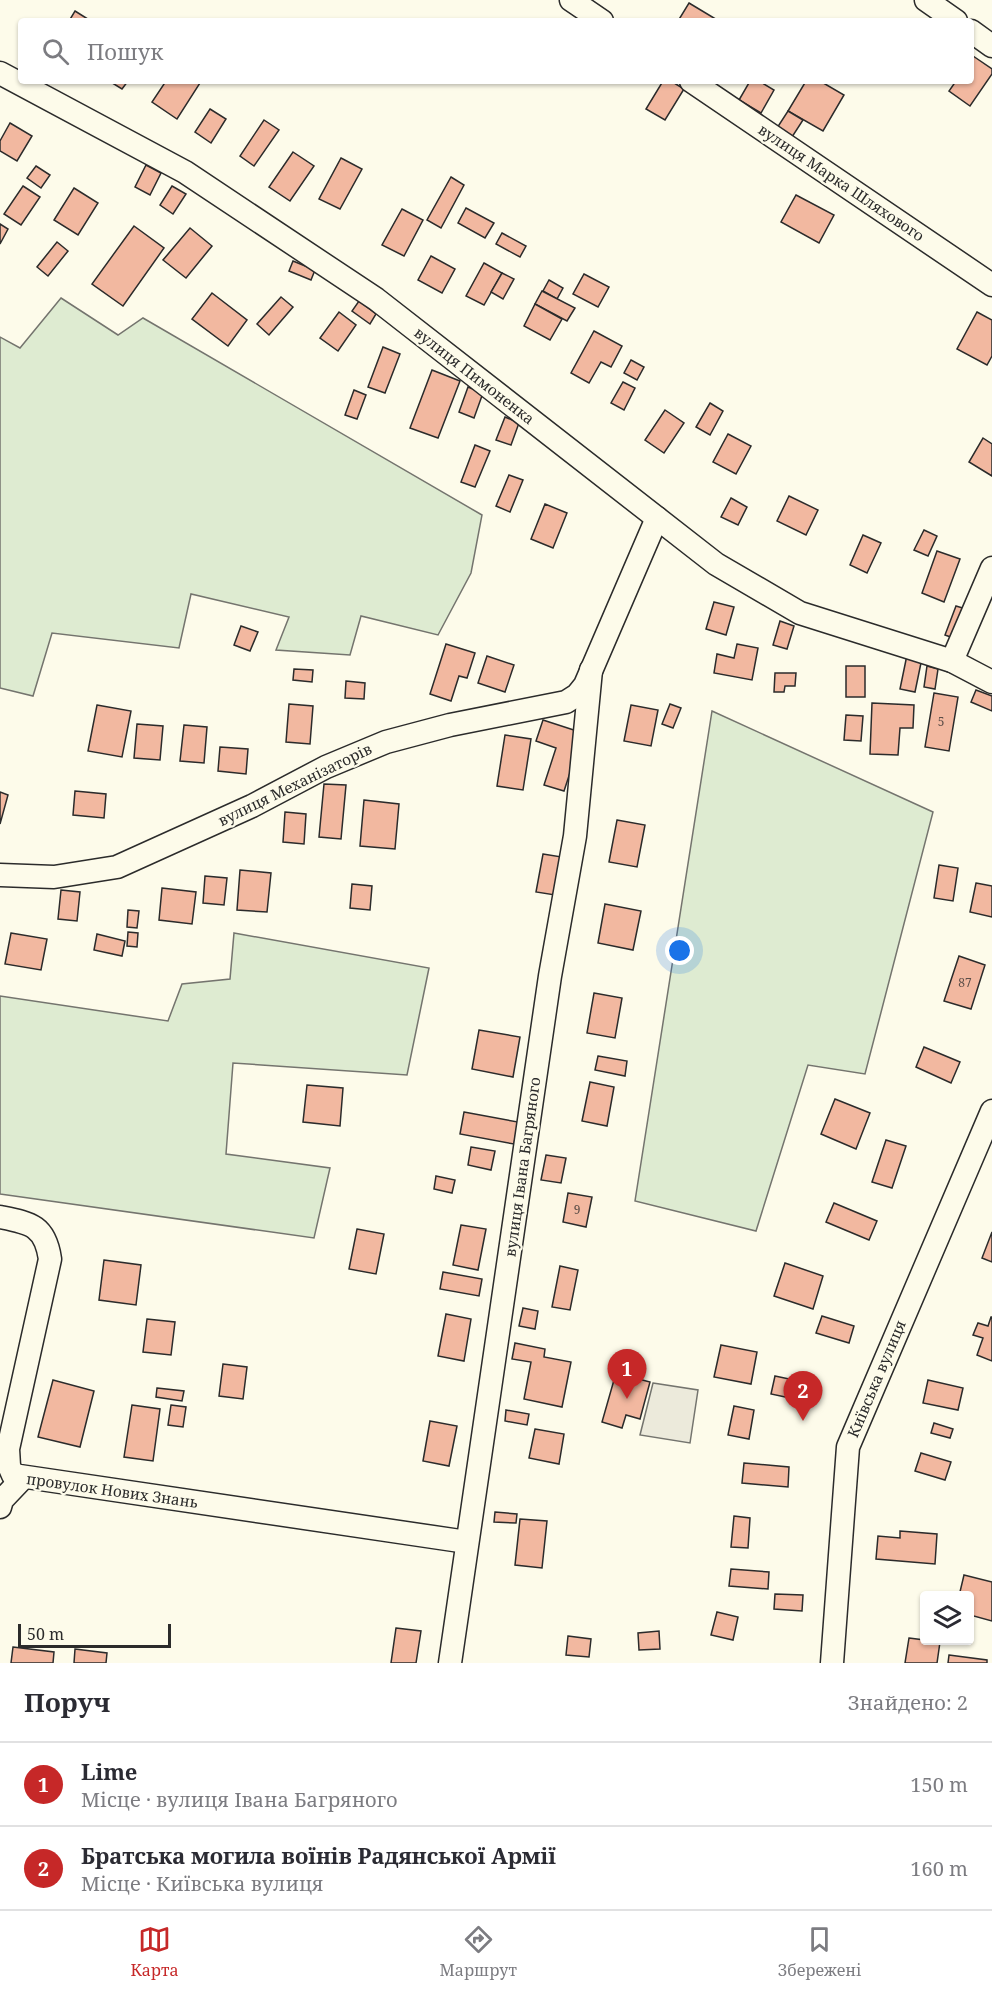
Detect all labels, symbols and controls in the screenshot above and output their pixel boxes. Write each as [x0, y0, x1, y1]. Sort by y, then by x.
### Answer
search box [18, 18, 974, 84]
icon: search [39, 35, 72, 68]
text: Пошук [87, 36, 163, 66]
street label: вулиця Марка Шляхового [755, 119, 928, 245]
street label: вулиця Пимоненка [411, 322, 539, 428]
house number: 5 [938, 713, 944, 730]
street label: вулиця Механізаторів [214, 738, 375, 830]
your location [665, 936, 694, 965]
house number: 87 [958, 974, 972, 991]
street label: вулиця Івана Багряного [499, 1076, 545, 1258]
house number: 9 [574, 1201, 580, 1218]
street label: Київська вулиця [842, 1317, 910, 1440]
pin: 1 [608, 1350, 646, 1399]
pin: 2 [784, 1372, 822, 1421]
street label: провулок Нових Знань [25, 1468, 199, 1512]
map controls [920, 1591, 974, 1645]
button: layers [920, 1591, 974, 1645]
scale bar [18, 1621, 171, 1648]
text: 50 m [27, 1623, 64, 1645]
text: Поруч [24, 1684, 110, 1720]
text: Знайдено: 2 [848, 1689, 968, 1716]
text: Lime [81, 1756, 137, 1786]
text: 1 [38, 1771, 49, 1798]
text: 150 m [910, 1771, 968, 1798]
text: Місце · вулиця Івана Багряного [81, 1786, 398, 1813]
text: Братська могила воїнів Радянської Армії [81, 1840, 556, 1870]
text: 2 [38, 1855, 49, 1882]
text: 160 m [910, 1855, 968, 1882]
text: Місце · Київська вулиця [81, 1870, 323, 1897]
tab: Карта [130, 1923, 179, 1981]
tab: Маршрут [439, 1923, 517, 1981]
tab: Збережені [778, 1923, 862, 1981]

